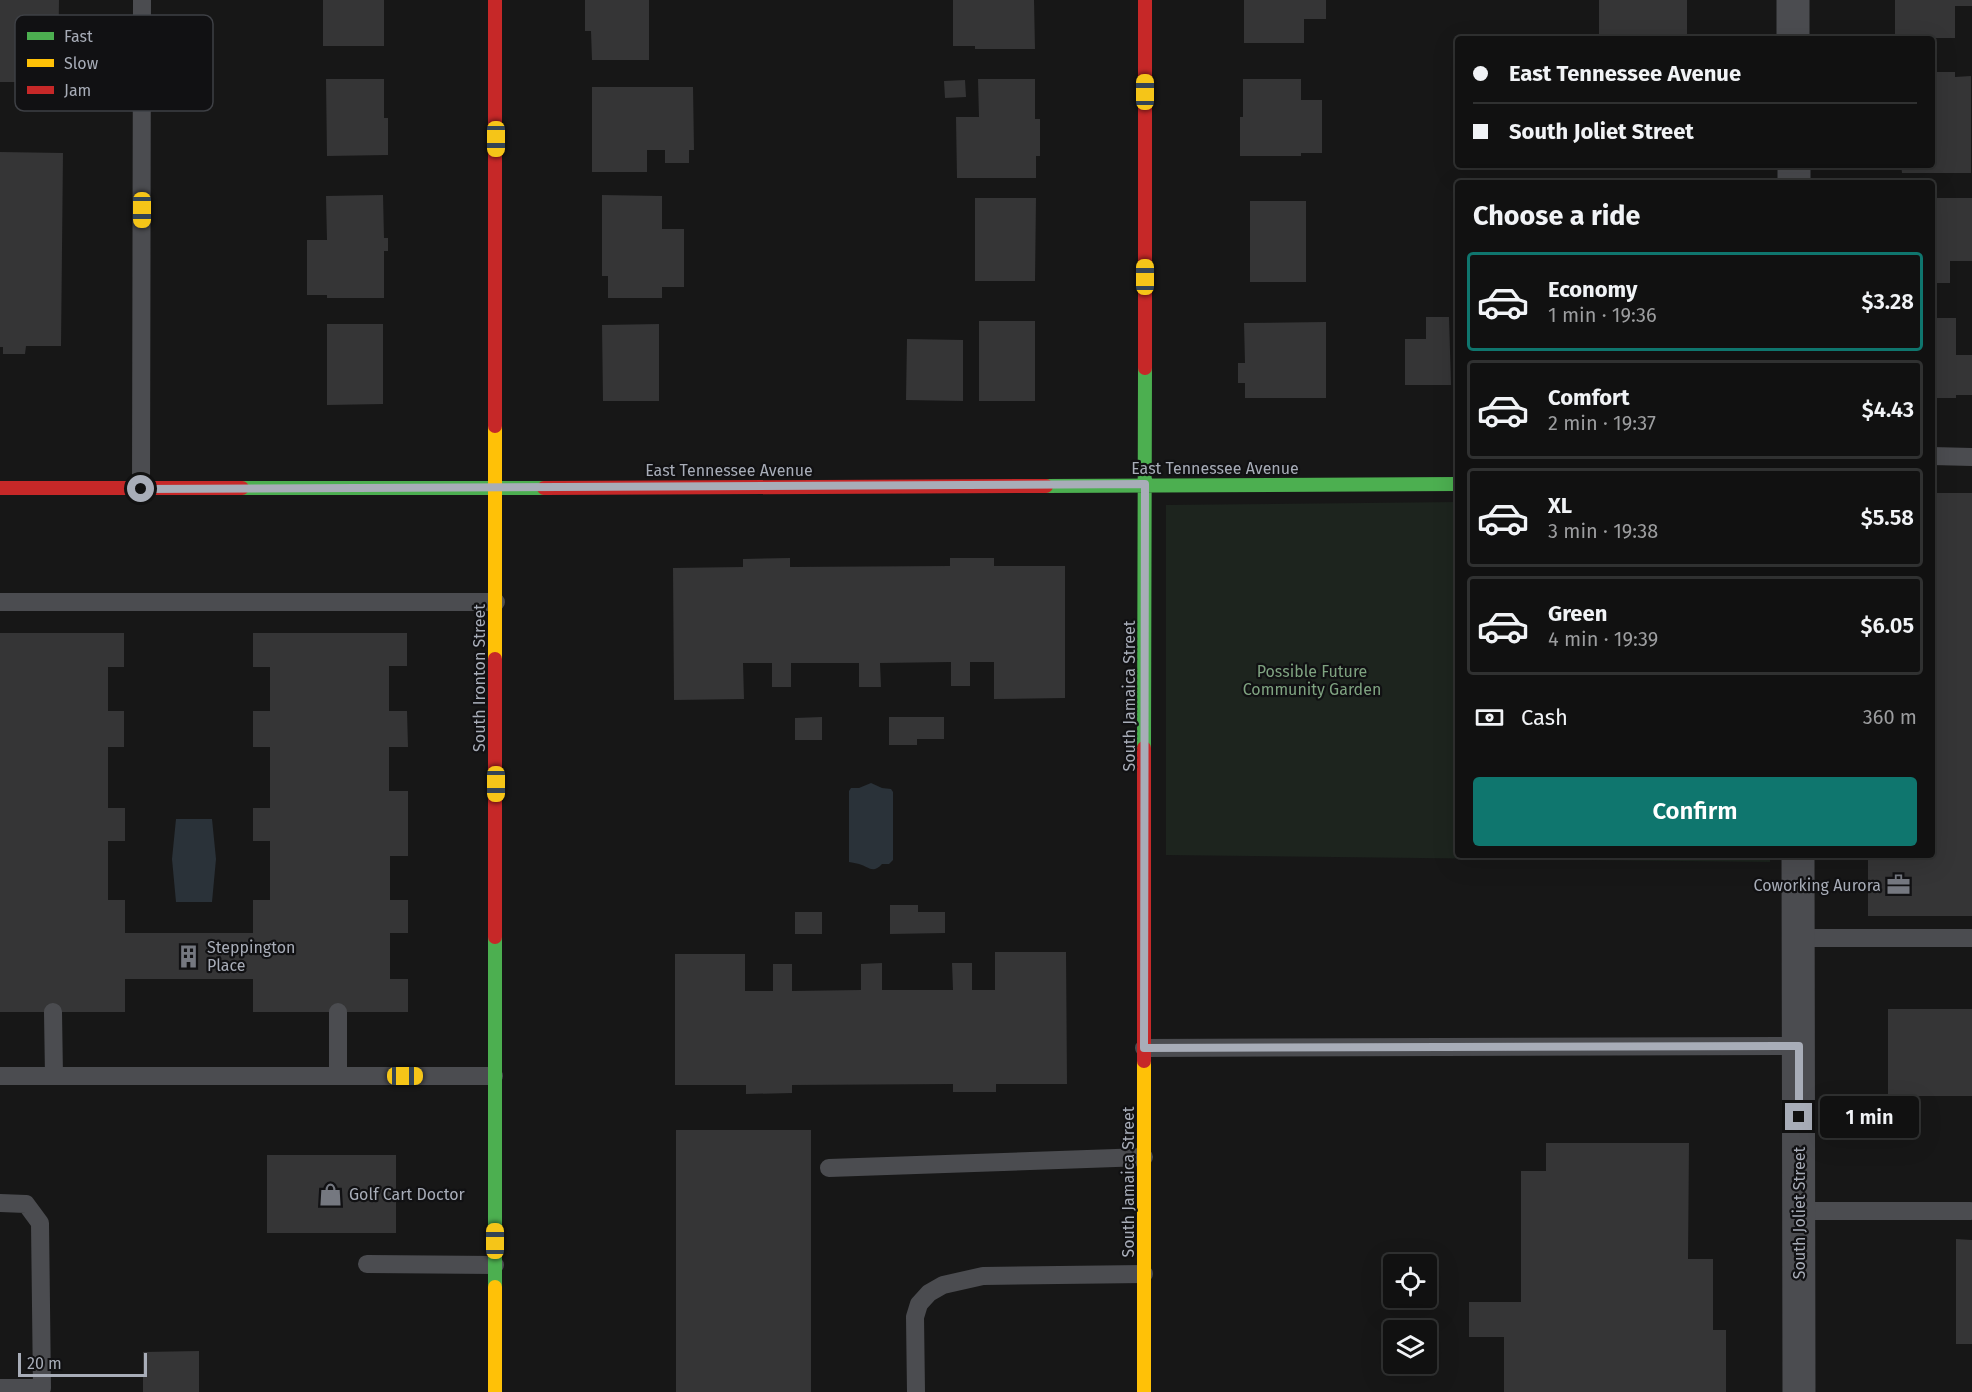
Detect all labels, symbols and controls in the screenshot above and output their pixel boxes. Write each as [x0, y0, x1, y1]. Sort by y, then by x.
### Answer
legend [15, 15, 213, 111]
text: Fast [64, 27, 93, 46]
text: Slow [64, 54, 99, 73]
text: East Tennessee Avenue [1509, 60, 1741, 87]
car [1136, 74, 1154, 110]
text: Jam [64, 81, 91, 100]
text: South Joliet Street [1509, 118, 1694, 145]
car [487, 121, 505, 157]
car [133, 192, 151, 228]
text: Choose a ride [1473, 200, 1640, 232]
car [1136, 259, 1154, 295]
icon: car [1476, 275, 1530, 329]
text: Economy [1548, 276, 1637, 303]
text: $3.28 [1862, 288, 1914, 315]
text: 1 min · 19:36 [1548, 303, 1657, 327]
icon: car [1476, 383, 1530, 437]
text: Comfort [1548, 384, 1629, 411]
text: $4.43 [1862, 396, 1914, 423]
text: 2 min · 19:37 [1548, 411, 1656, 435]
street label: East Tennessee Avenue [1131, 459, 1299, 478]
street label: East Tennessee Avenue [645, 461, 813, 480]
route start [127, 475, 154, 502]
icon: car [1476, 491, 1530, 545]
text: XL [1548, 492, 1572, 519]
text: $5.58 [1861, 504, 1914, 531]
text: 3 min · 19:38 [1548, 519, 1658, 543]
icon: car [1476, 599, 1530, 653]
text: Green [1548, 600, 1607, 627]
street label: South Ironton Street [470, 604, 489, 752]
text: $6.05 [1860, 612, 1914, 639]
street label: South Jamaica Street [1120, 620, 1139, 772]
text: 4 min · 19:39 [1548, 627, 1658, 651]
park label: Possible Future Community Garden [1243, 662, 1381, 699]
icon: cash [1473, 701, 1506, 734]
text: Cash [1521, 704, 1568, 731]
text: 360 m [1863, 705, 1917, 729]
car [487, 766, 505, 802]
button: Confirm [1473, 777, 1917, 846]
office icon: Coworking Aurora [1886, 872, 1912, 898]
place label: Coworking Aurora [1754, 876, 1881, 895]
place label: Steppington Place [207, 938, 295, 975]
building icon: Steppington Place [176, 943, 202, 969]
car [387, 1067, 423, 1085]
callout: 1 min [1820, 1096, 1919, 1138]
route end [1785, 1103, 1812, 1130]
text: 1 min [1845, 1105, 1894, 1129]
street label: South Jamaica Street [1119, 1106, 1138, 1258]
street label: South Joliet Street [1790, 1147, 1809, 1279]
shop icon: Golf Cart Doctor [318, 1181, 344, 1207]
place label: Golf Cart Doctor [349, 1185, 466, 1204]
car [486, 1223, 504, 1259]
map controls [1383, 1254, 1437, 1374]
button: locate [1383, 1254, 1437, 1308]
button: layers [1383, 1320, 1437, 1374]
scale bar [18, 1350, 147, 1378]
text: 20 m [27, 1354, 62, 1373]

